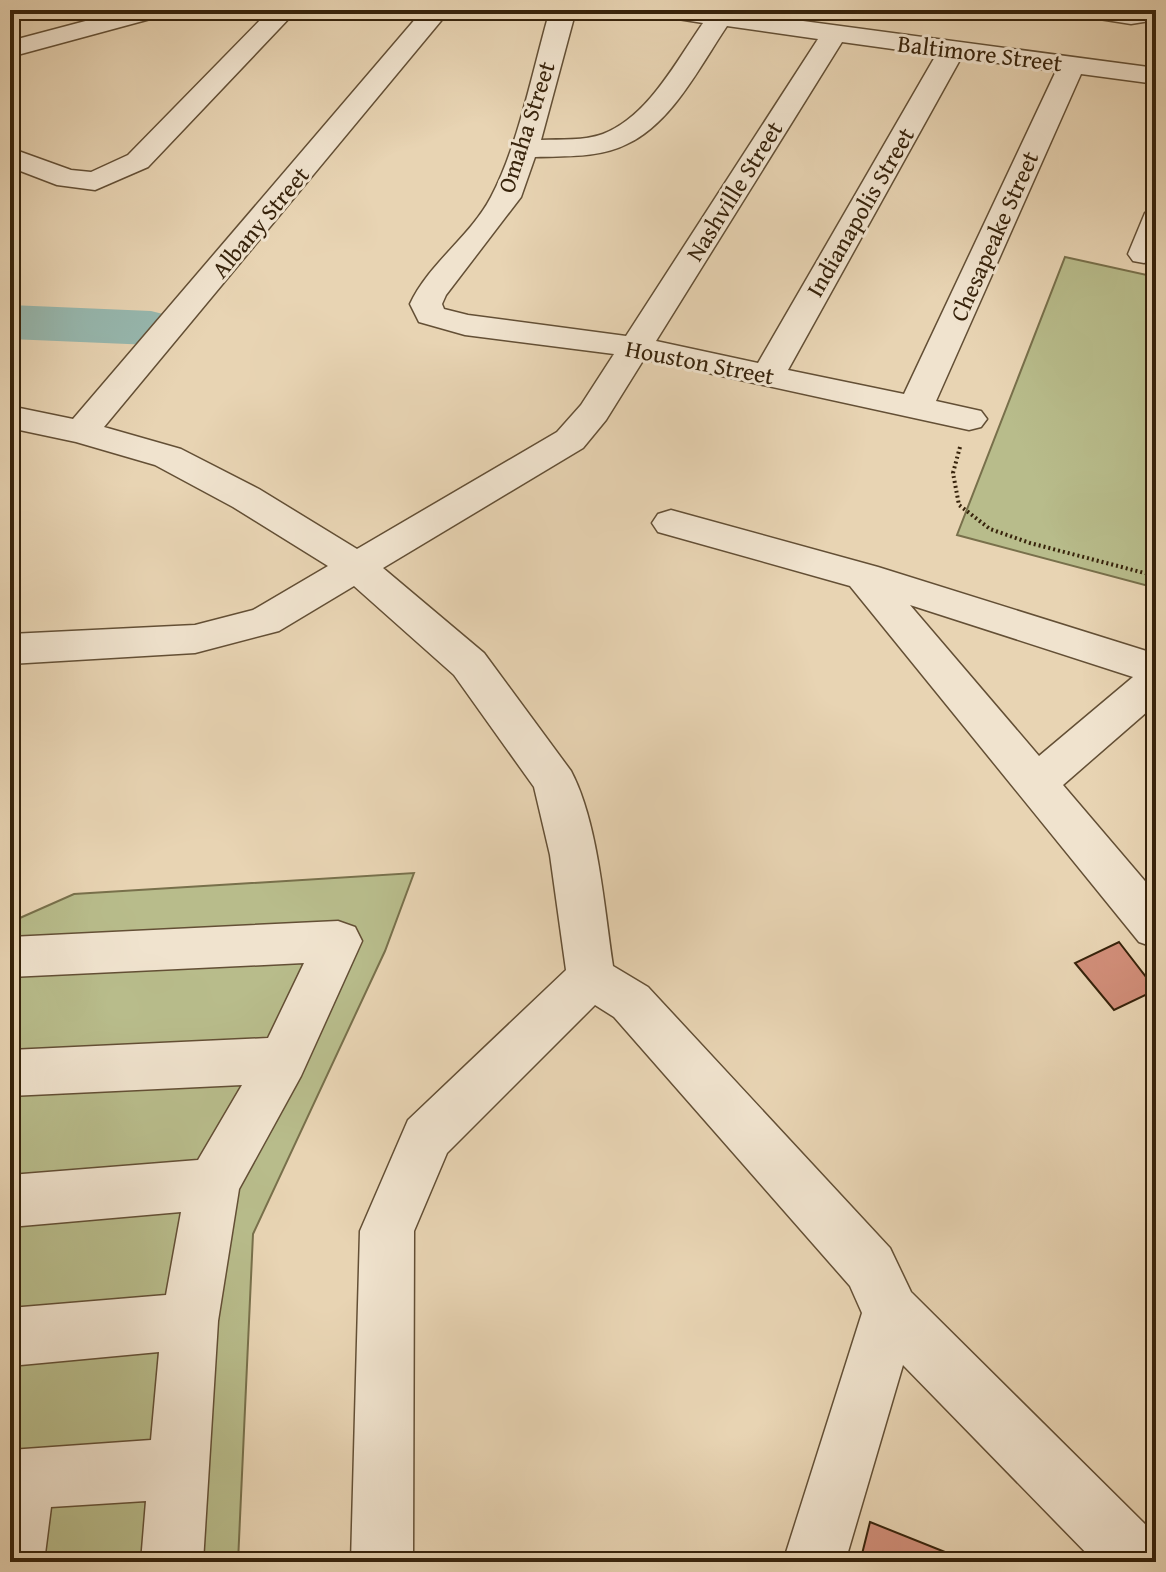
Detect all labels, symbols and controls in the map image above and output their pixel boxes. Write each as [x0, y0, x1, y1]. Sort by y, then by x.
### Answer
street label: Baltimore Street [896, 26, 1065, 81]
street label: Omaha Street [488, 56, 564, 197]
street label: Nashville Street [677, 114, 791, 268]
street label: Indianapolis Street [797, 120, 923, 303]
street label: Chesapeake Street [941, 145, 1047, 327]
street label: Albany Street [203, 158, 318, 286]
street label: Houston Street [623, 330, 778, 394]

